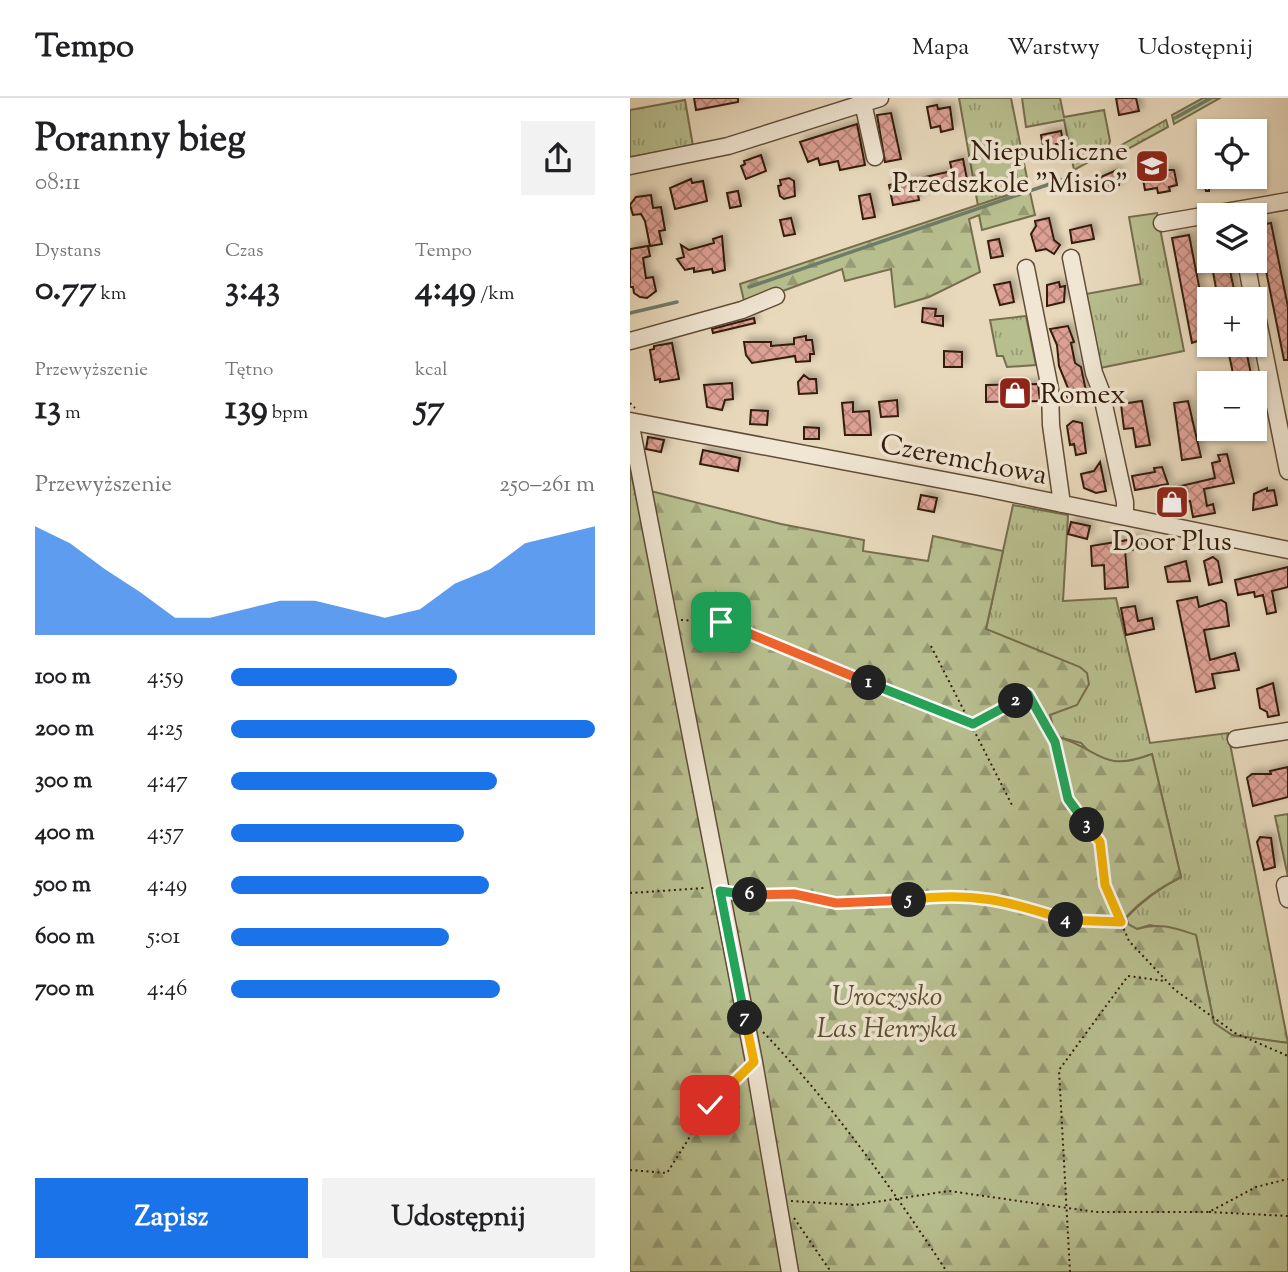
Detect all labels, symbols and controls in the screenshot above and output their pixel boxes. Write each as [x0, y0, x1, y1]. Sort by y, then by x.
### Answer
text: Tempo [35, 24, 134, 72]
text: Mapa [912, 31, 969, 65]
text: Warstwy [1007, 31, 1100, 65]
text: Udostępnij [1138, 31, 1253, 65]
text: Poranny bieg [35, 114, 246, 168]
map controls [1197, 119, 1267, 441]
button: locate [1197, 119, 1267, 189]
button: share [521, 121, 595, 195]
place label: Niepubliczne Przedszkole "Misio" [892, 133, 1128, 205]
school or university icon: Niepubliczne Przedszkole "Misio" [1133, 147, 1171, 185]
text: 08:11 [35, 167, 80, 200]
button: layers [1197, 203, 1267, 273]
text: Dystans [35, 238, 101, 265]
text: Czas [225, 238, 263, 265]
text: Tempo [415, 238, 472, 265]
text: 0.77 [35, 265, 96, 316]
text: 3:43 [225, 265, 280, 316]
text: 4:49 [415, 265, 476, 316]
text: km [96, 281, 127, 308]
text: /km [476, 281, 514, 308]
button: + [1197, 287, 1267, 357]
text: Przewyższenie [35, 357, 148, 384]
text: Tętno [225, 357, 273, 384]
text: kcal [415, 357, 448, 384]
button: − [1197, 371, 1267, 441]
shop icon: Romex [996, 374, 1034, 412]
place label: Romex [1040, 376, 1126, 416]
text: 13 [35, 384, 61, 435]
text: 139 [225, 384, 268, 435]
text: 57 [415, 384, 445, 435]
text: m [61, 400, 81, 427]
text: bpm [268, 400, 308, 427]
street label: Czeremchowa [877, 425, 1050, 497]
text: Przewyższenie [35, 469, 172, 502]
text: 250–261 m [499, 469, 595, 502]
shop icon: Door Plus [1153, 483, 1191, 521]
place label: Door Plus [1112, 523, 1232, 563]
pin [691, 592, 751, 652]
icon: arrive [702, 603, 740, 641]
text: 100 m [35, 661, 91, 694]
text: 4:59 [147, 661, 184, 694]
pin: 1 [852, 666, 886, 700]
text: 1 [865, 669, 872, 696]
pin: 2 [998, 684, 1034, 718]
text: 2 [1011, 687, 1020, 714]
text: 200 m [35, 713, 94, 746]
text: 4:25 [147, 713, 183, 746]
text: 300 m [35, 765, 92, 798]
text: 4:47 [147, 765, 188, 798]
pin: 3 [1070, 808, 1105, 842]
text: 3 [1083, 811, 1090, 838]
text: 400 m [35, 817, 95, 850]
text: 4:57 [147, 817, 184, 850]
text: 500 m [35, 869, 91, 902]
text: 4:49 [147, 869, 187, 902]
pin: 6 [732, 878, 768, 912]
text: 6 [745, 881, 754, 908]
pin: 5 [892, 882, 926, 918]
text: 5 [905, 886, 912, 913]
pin: 4 [1048, 902, 1083, 938]
text: 4 [1061, 906, 1070, 933]
text: 600 m [35, 921, 95, 954]
text: 5:01 [147, 921, 180, 954]
text: 700 m [35, 973, 94, 1006]
text: 4:46 [147, 973, 187, 1006]
park label: Uroczysko Las Henryka [817, 978, 957, 1050]
pin: 7 [727, 1000, 762, 1035]
text: 7 [740, 1004, 749, 1031]
pin [680, 1075, 740, 1135]
icon: check [691, 1086, 729, 1124]
button: Zapisz [35, 1178, 308, 1258]
button: Udostępnij [322, 1178, 595, 1258]

